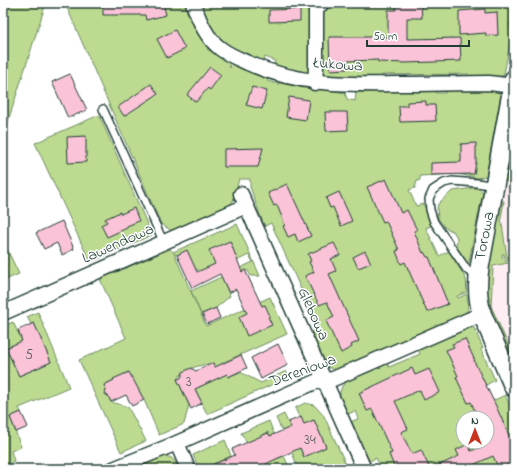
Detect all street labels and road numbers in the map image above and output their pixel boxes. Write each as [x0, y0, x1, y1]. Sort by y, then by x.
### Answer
street label: Łukowa [311, 51, 364, 79]
street label: Torowa [469, 210, 501, 262]
street label: Lawendowa [78, 217, 158, 271]
street label: Glebowa [291, 284, 335, 344]
street label: Dereniowa [265, 348, 340, 394]

